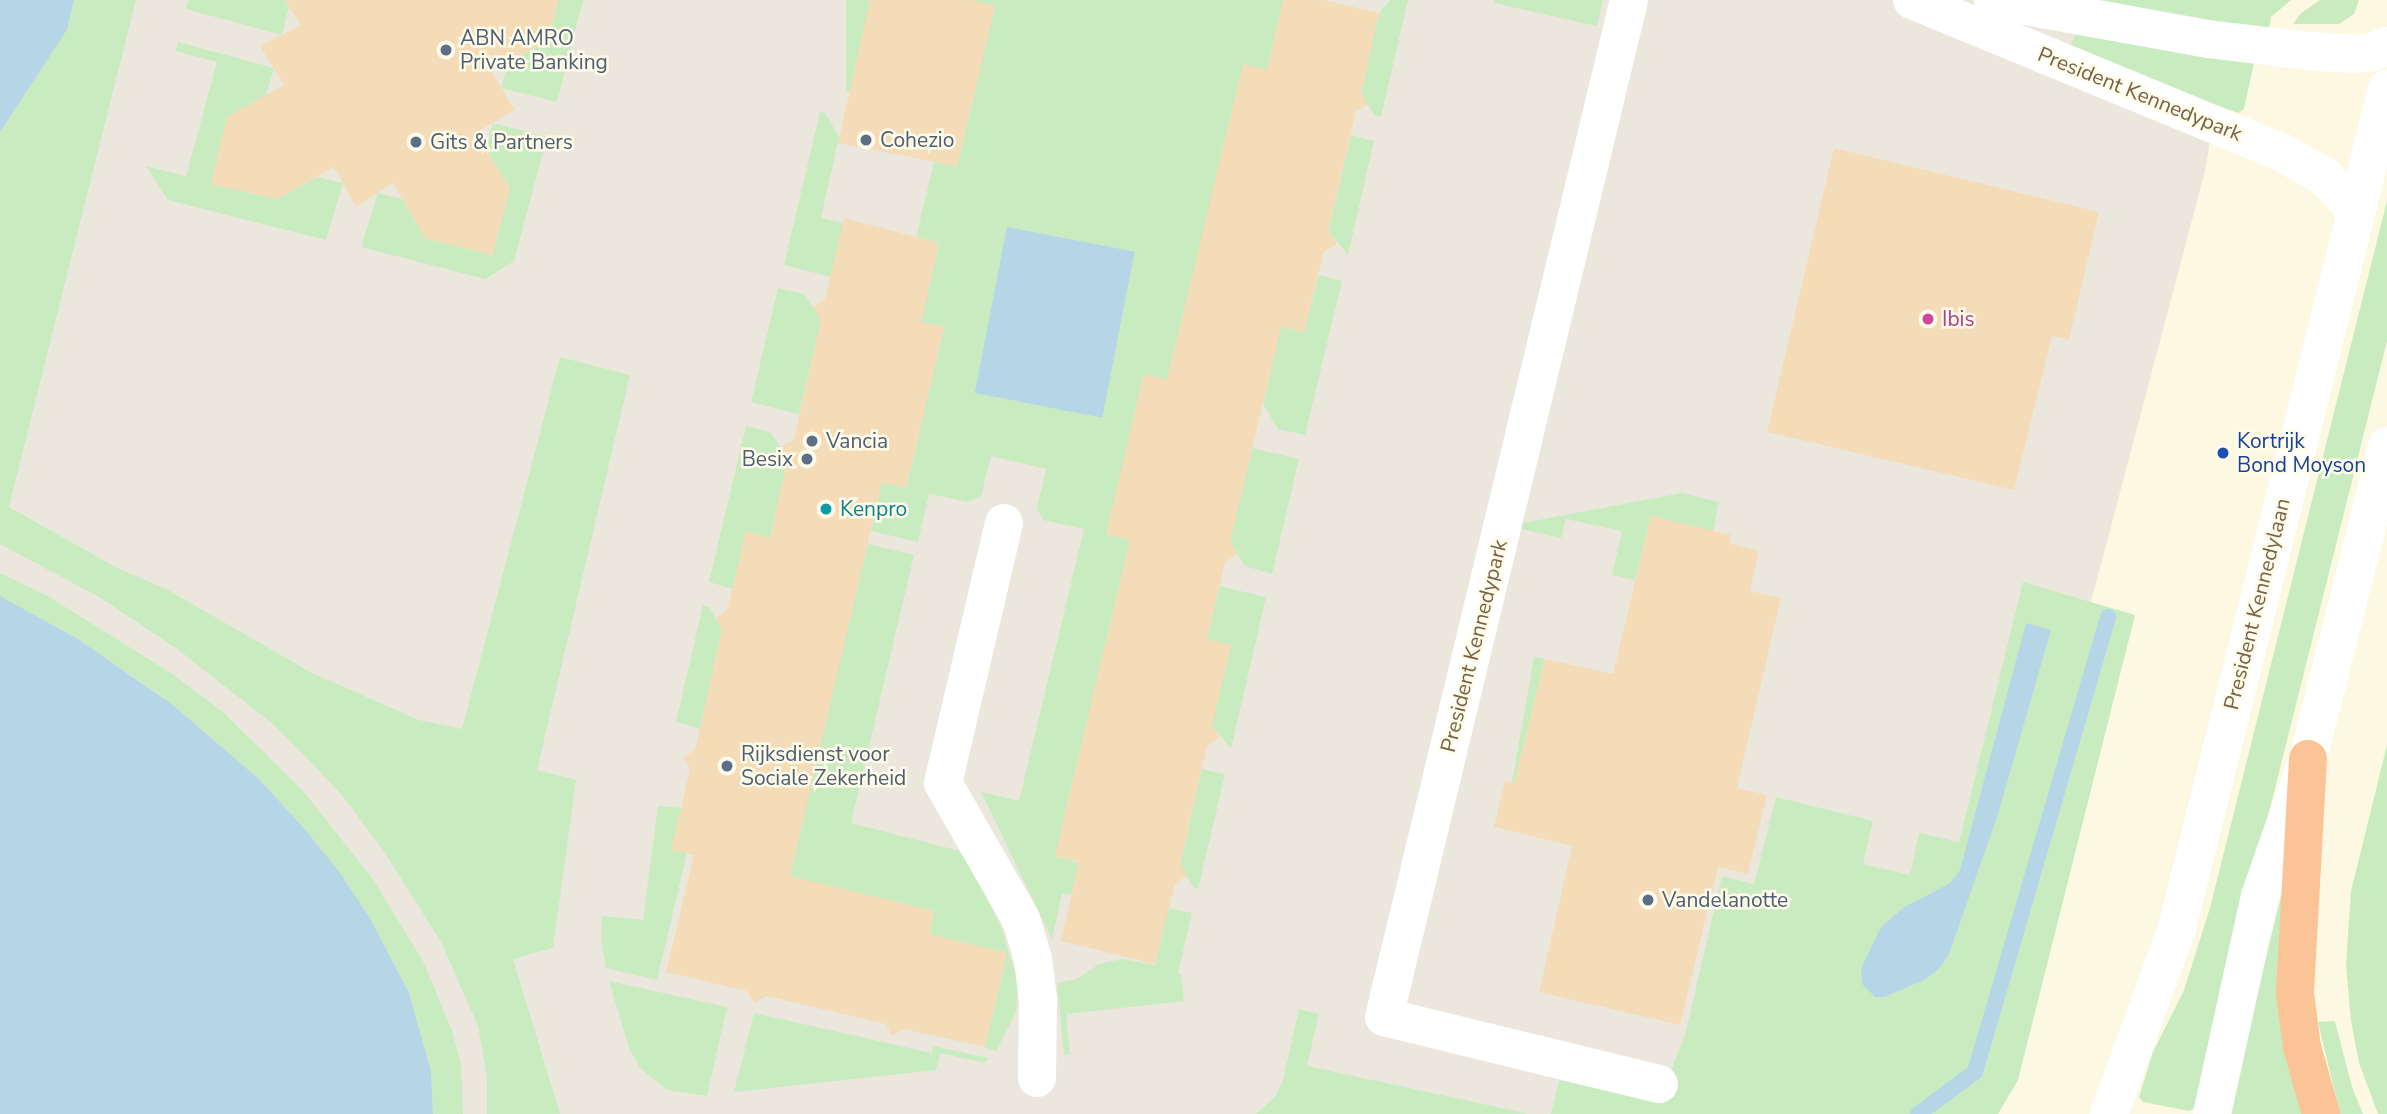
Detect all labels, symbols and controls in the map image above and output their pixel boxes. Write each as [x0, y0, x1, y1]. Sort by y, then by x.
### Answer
place label: ABN AMRO Private Banking [460, 25, 608, 75]
street label: President Kennedypark [2034, 41, 2246, 147]
marker: ABN AMRO Private Banking [438, 42, 454, 58]
place label: Cohezio [880, 127, 954, 153]
place label: Gits & Partners [430, 129, 573, 155]
marker: Cohezio [858, 132, 874, 148]
marker: Gits & Partners [408, 134, 424, 150]
place label: Ibis [1942, 306, 1975, 332]
marker: Ibis [1920, 311, 1936, 327]
place label: Vancia [826, 428, 888, 454]
place label: Kortrijk Bond Moyson [2237, 428, 2366, 478]
marker: Vancia [804, 433, 820, 449]
marker: Kortrijk Bond Moyson [2215, 445, 2231, 461]
place label: Besix [742, 446, 793, 472]
marker: Besix [799, 451, 815, 467]
place label: Kenpro [840, 496, 907, 522]
street label: President Kennedylaan [2218, 496, 2296, 712]
marker: Kenpro [818, 501, 834, 517]
street label: President Kennedypark [1435, 537, 1513, 755]
place label: Rijksdienst voor Sociale Zekerheid [741, 741, 906, 791]
marker: Rijksdienst voor Sociale Zekerheid [719, 758, 735, 774]
place label: Vandelanotte [1662, 887, 1788, 913]
marker: Vandelanotte [1640, 892, 1656, 908]

